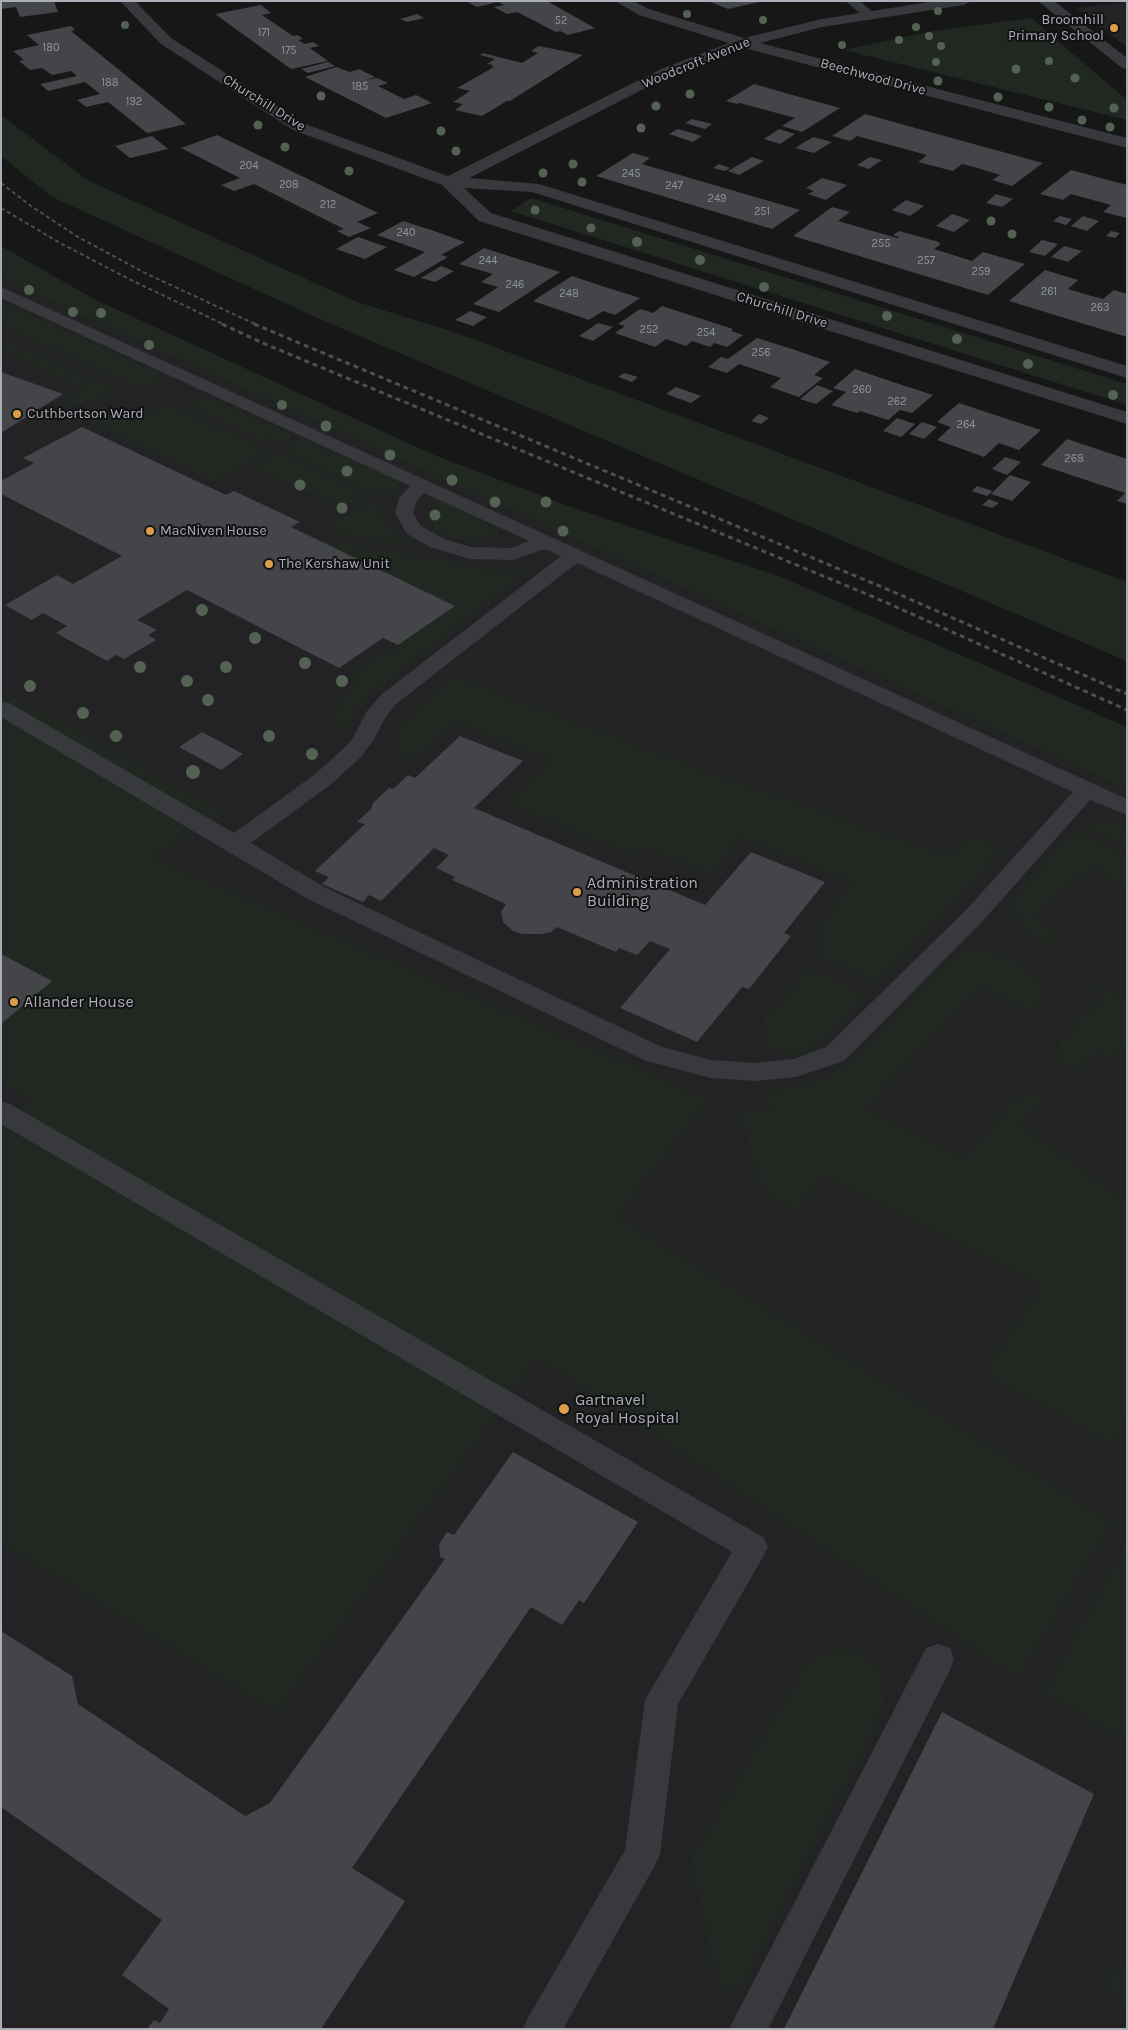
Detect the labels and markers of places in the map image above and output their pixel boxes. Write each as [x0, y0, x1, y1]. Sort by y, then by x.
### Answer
place label: Broomhill Primary School [1008, 12, 1104, 44]
marker: Broomhill Primary School [1108, 22, 1120, 34]
place label: Cuthbertson Ward [27, 406, 143, 422]
marker: Cuthbertson Ward [11, 408, 23, 420]
place label: MacNiven House [160, 523, 267, 539]
marker: MacNiven House [144, 525, 156, 537]
place label: The Kershaw Unit [279, 556, 390, 572]
marker: The Kershaw Unit [263, 558, 275, 570]
place label: Administration Building [587, 873, 698, 911]
marker: Administration Building [571, 886, 583, 898]
place label: Allander House [24, 992, 134, 1012]
marker: Allander House [8, 996, 20, 1008]
place label: Gartnavel Royal Hospital [575, 1390, 679, 1428]
marker: Gartnavel Royal Hospital [557, 1402, 571, 1416]

